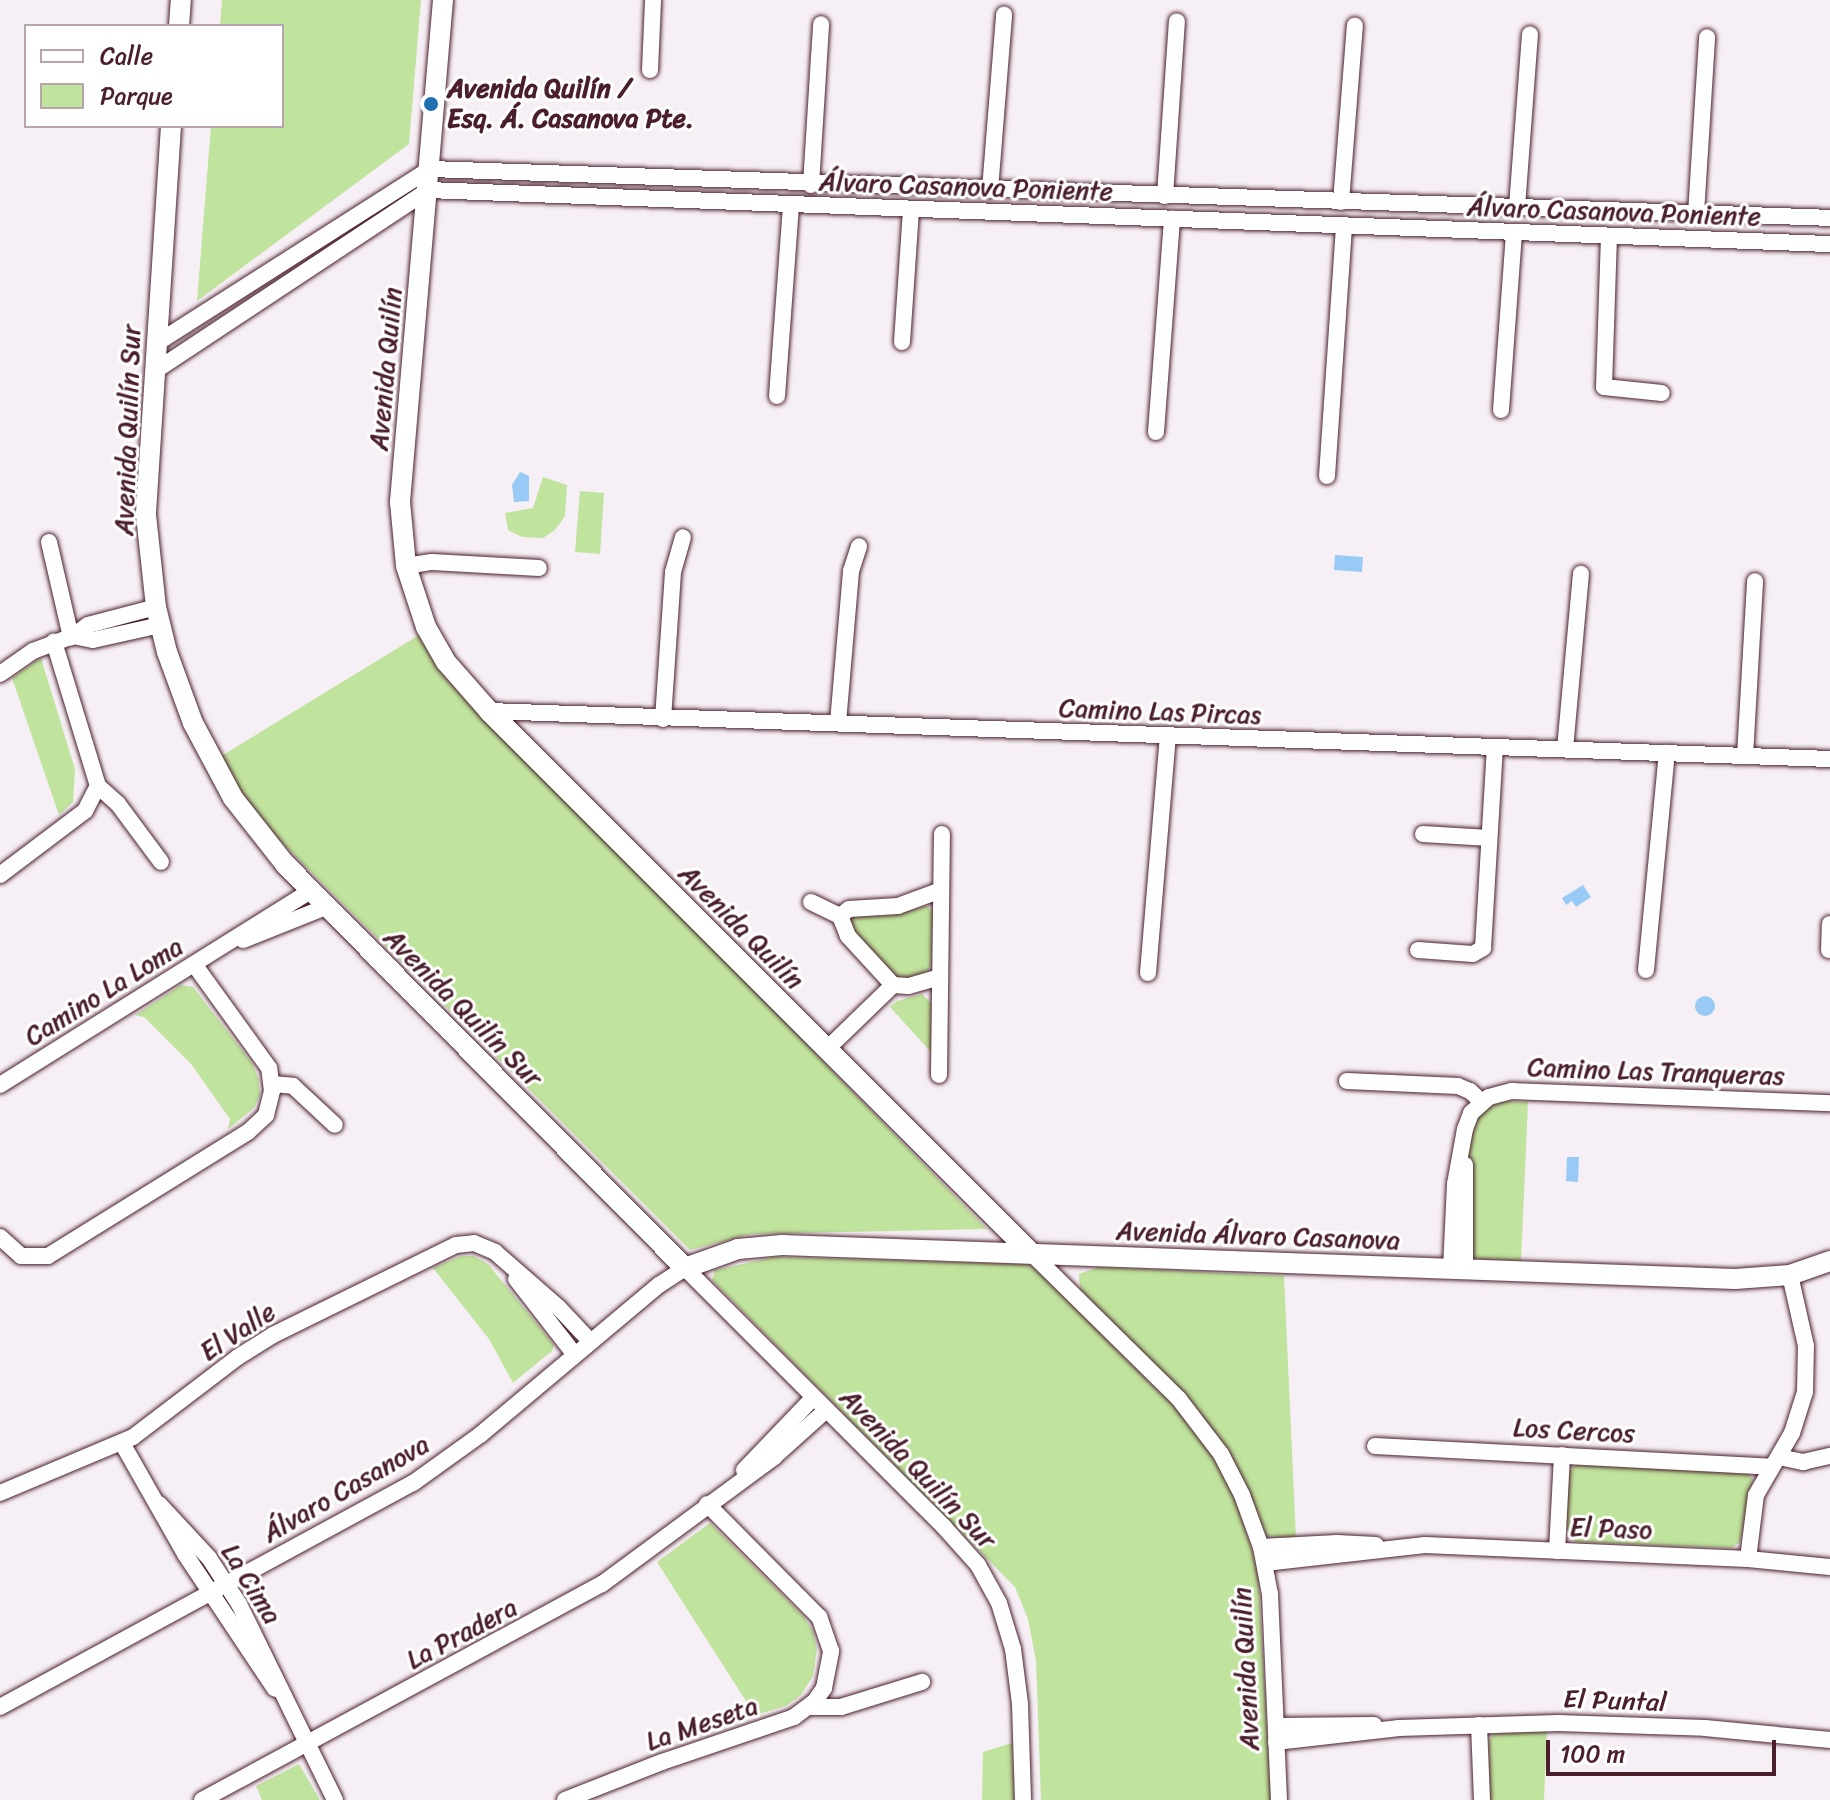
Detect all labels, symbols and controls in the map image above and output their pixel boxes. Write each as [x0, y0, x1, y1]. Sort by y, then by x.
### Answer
legend [24, 24, 284, 128]
text: Calle [100, 35, 153, 77]
place label: Avenida Quilín / Esq. Á. Casanova Pte. [447, 73, 694, 134]
text: Parque [100, 75, 173, 117]
marker: Avenida Quilín / Esq. Á. Casanova Pte. [422, 95, 440, 113]
street label: Álvaro Casanova Poniente [819, 166, 1113, 208]
street label: Álvaro Casanova Poniente [1467, 191, 1761, 233]
street label: Avenida Quilín [363, 286, 409, 452]
street label: Avenida Quilín Sur [109, 324, 147, 536]
street label: Camino Las Pircas [1057, 693, 1263, 731]
street label: Avenida Quilín [672, 858, 810, 996]
street label: Avenida Quilín Sur [377, 922, 549, 1094]
street label: Camino La Loma [19, 931, 189, 1053]
street label: Camino Las Tranqueras [1526, 1052, 1786, 1092]
street label: Avenida Álvaro Casanova [1116, 1215, 1400, 1257]
street label: El Valle [195, 1296, 281, 1368]
street label: Avenida Quilín Sur [833, 1382, 1003, 1556]
street label: Los Cercos [1513, 1412, 1635, 1450]
street label: Álvaro Casanova [257, 1429, 435, 1549]
street label: El Paso [1569, 1512, 1653, 1546]
street label: La Cima [214, 1538, 288, 1630]
street label: Avenida Quilín [1226, 1586, 1266, 1752]
street label: La Pradera [401, 1592, 523, 1676]
street label: El Puntal [1562, 1684, 1668, 1718]
street label: La Meseta [642, 1690, 762, 1758]
scale bar [1550, 1724, 1780, 1774]
text: 100 m [1560, 1733, 1625, 1775]

